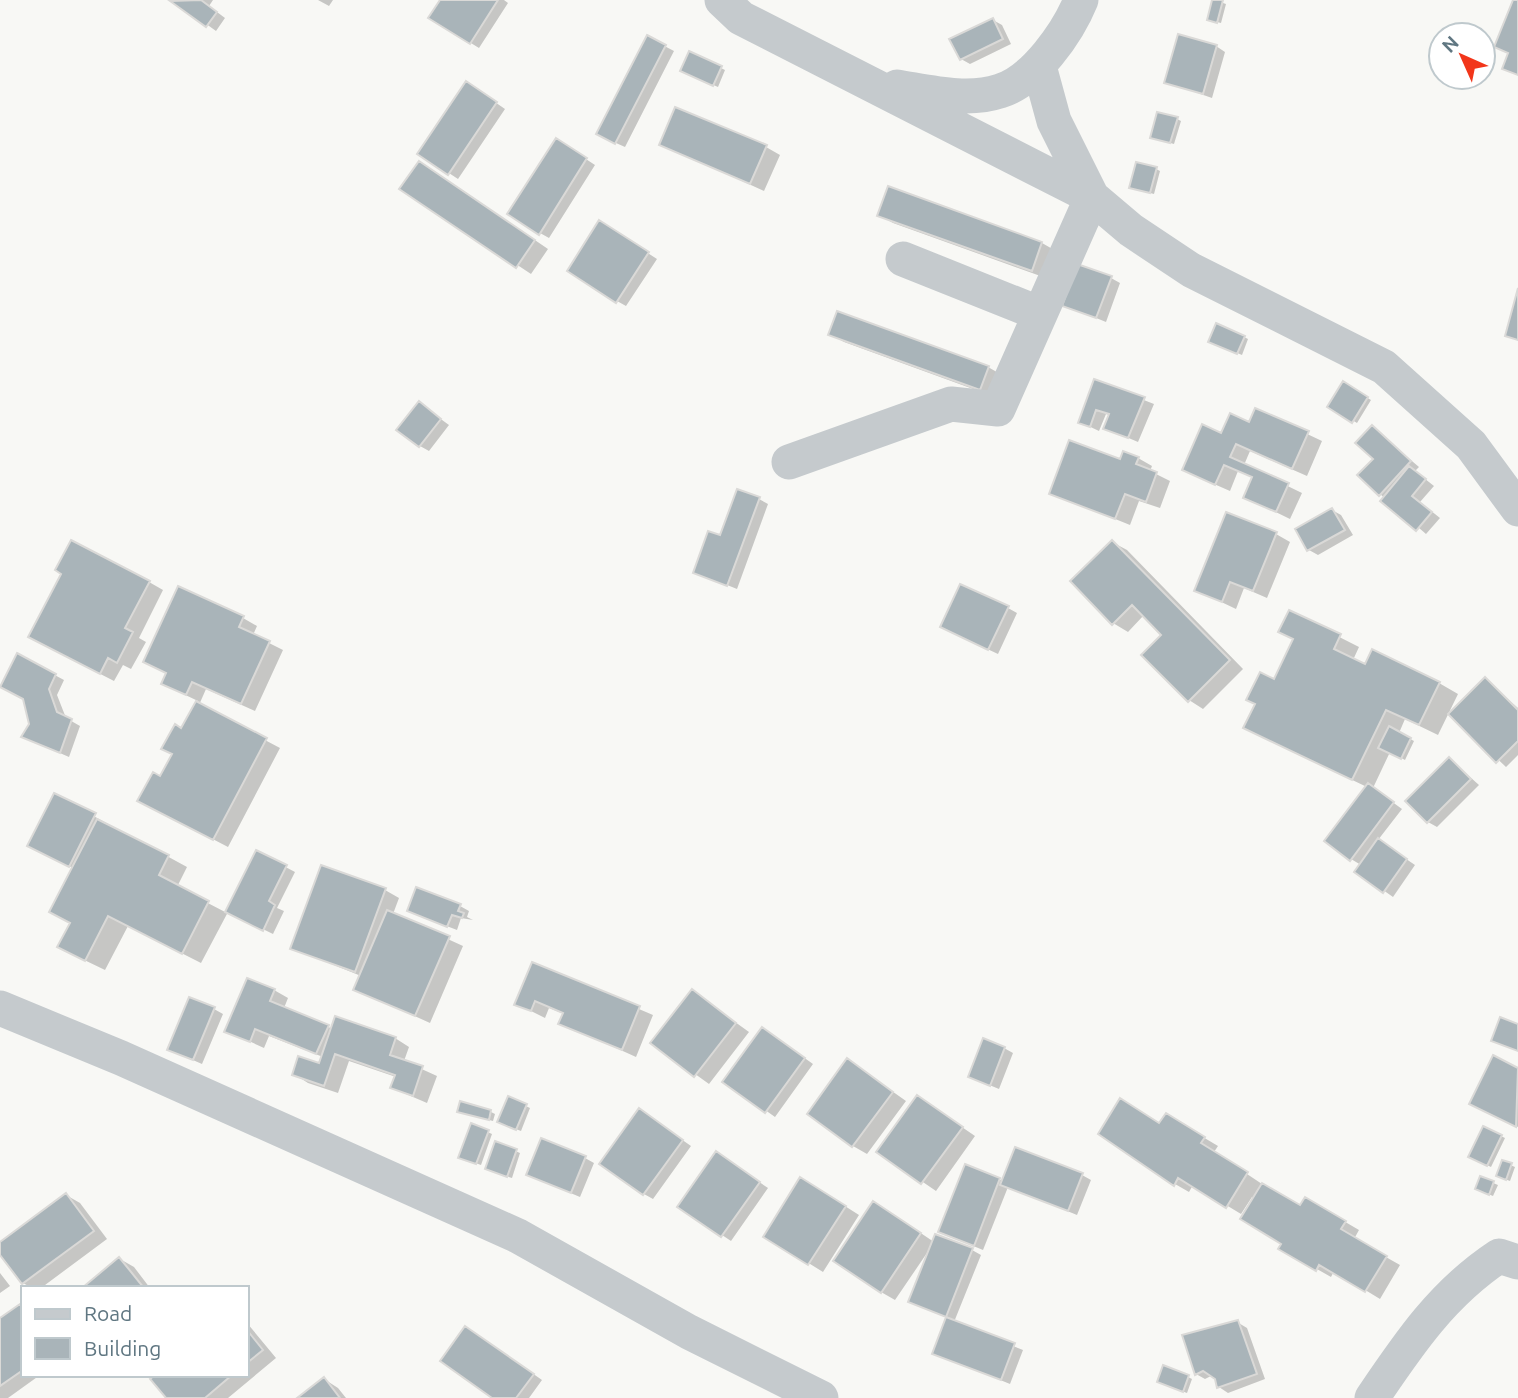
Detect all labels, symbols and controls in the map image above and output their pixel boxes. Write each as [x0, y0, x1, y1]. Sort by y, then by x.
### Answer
north arrow [1427, 21, 1497, 91]
text: N [1437, 31, 1463, 57]
legend [21, 1286, 248, 1377]
text: Road [84, 1301, 132, 1325]
text: Building [84, 1336, 161, 1360]

